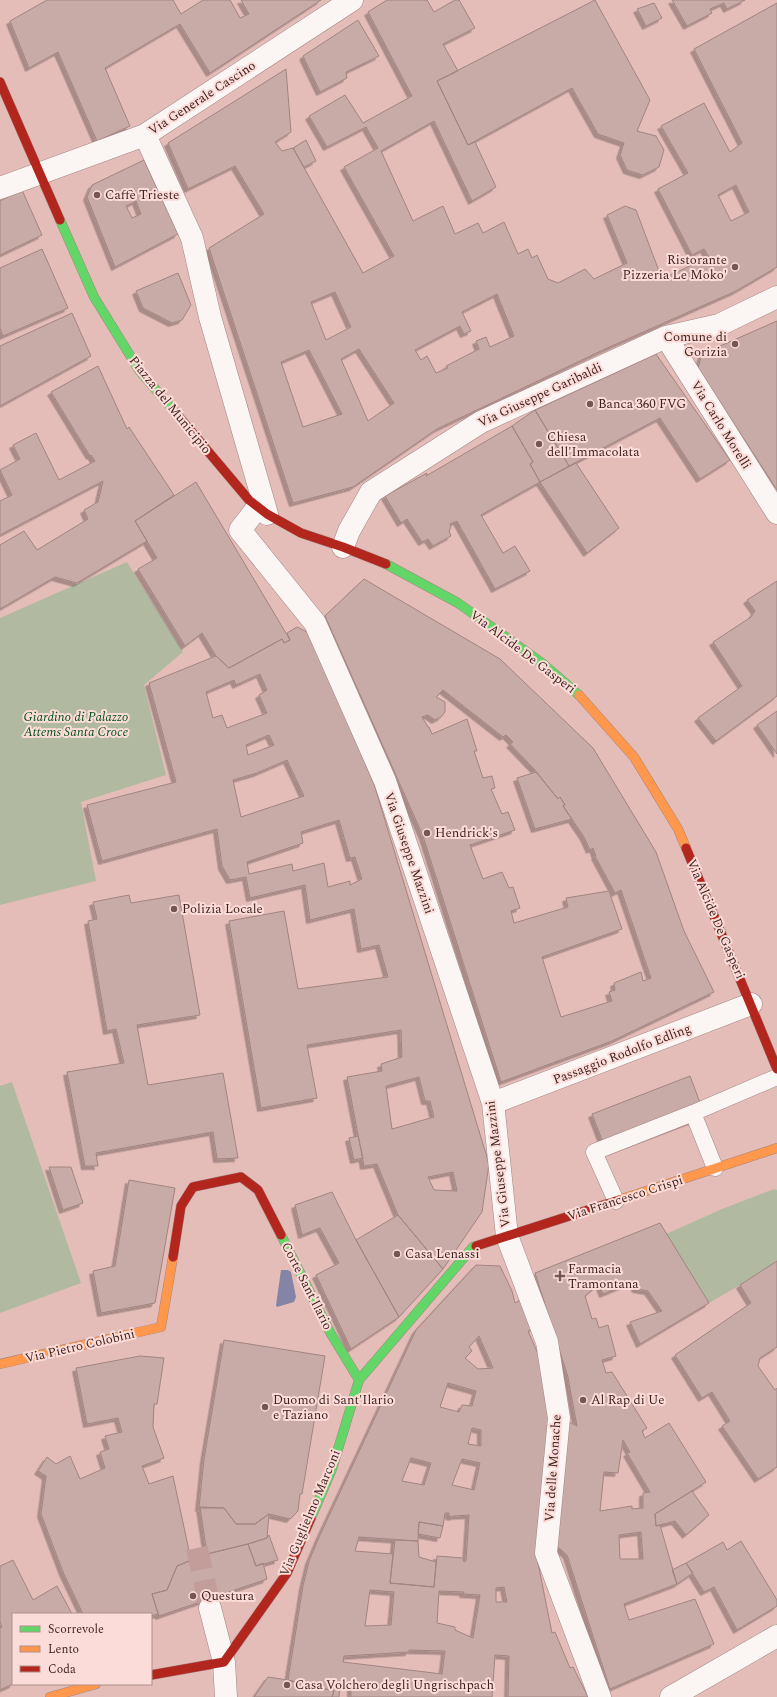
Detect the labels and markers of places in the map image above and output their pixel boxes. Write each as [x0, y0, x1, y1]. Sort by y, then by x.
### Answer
place label: Caffè Trieste [105, 185, 179, 205]
marker: Caffè Trieste [92, 190, 102, 200]
place label: Ristorante Pizzeria Le Moko' [623, 250, 727, 285]
marker: Ristorante Pizzeria Le Moko' [730, 262, 740, 272]
place label: Comune di Gorizia [664, 327, 728, 362]
marker: Comune di Gorizia [730, 339, 740, 349]
place label: Banca 360 FVG [598, 394, 686, 414]
marker: Banca 360 FVG [585, 399, 595, 409]
place label: Chiesa dell'Immacolata [547, 427, 640, 462]
marker: Chiesa dell'Immacolata [534, 439, 544, 449]
place label: Hendrick's [435, 823, 498, 843]
marker: Hendrick's [422, 828, 432, 838]
place label: Polizia Locale [182, 899, 263, 919]
marker: Polizia Locale [169, 904, 179, 914]
place label: Casa Lenassi [405, 1244, 480, 1264]
marker: Casa Lenassi [392, 1249, 402, 1259]
place label: Farmacia Tramontana [568, 1259, 639, 1294]
marker: Farmacia Tramontana [555, 1271, 565, 1281]
place label: Duomo di Sant'Ilario e Taziano [273, 1390, 394, 1425]
place label: Al Rap di Ue [591, 1390, 665, 1410]
marker: Al Rap di Ue [578, 1395, 588, 1405]
marker: Duomo di Sant'Ilario e Taziano [260, 1402, 270, 1412]
place label: Questura [201, 1586, 255, 1606]
marker: Questura [188, 1591, 198, 1601]
place label: Casa Volchero degli Ungrischpach [295, 1675, 494, 1695]
marker: Casa Volchero degli Ungrischpach [282, 1680, 292, 1690]

